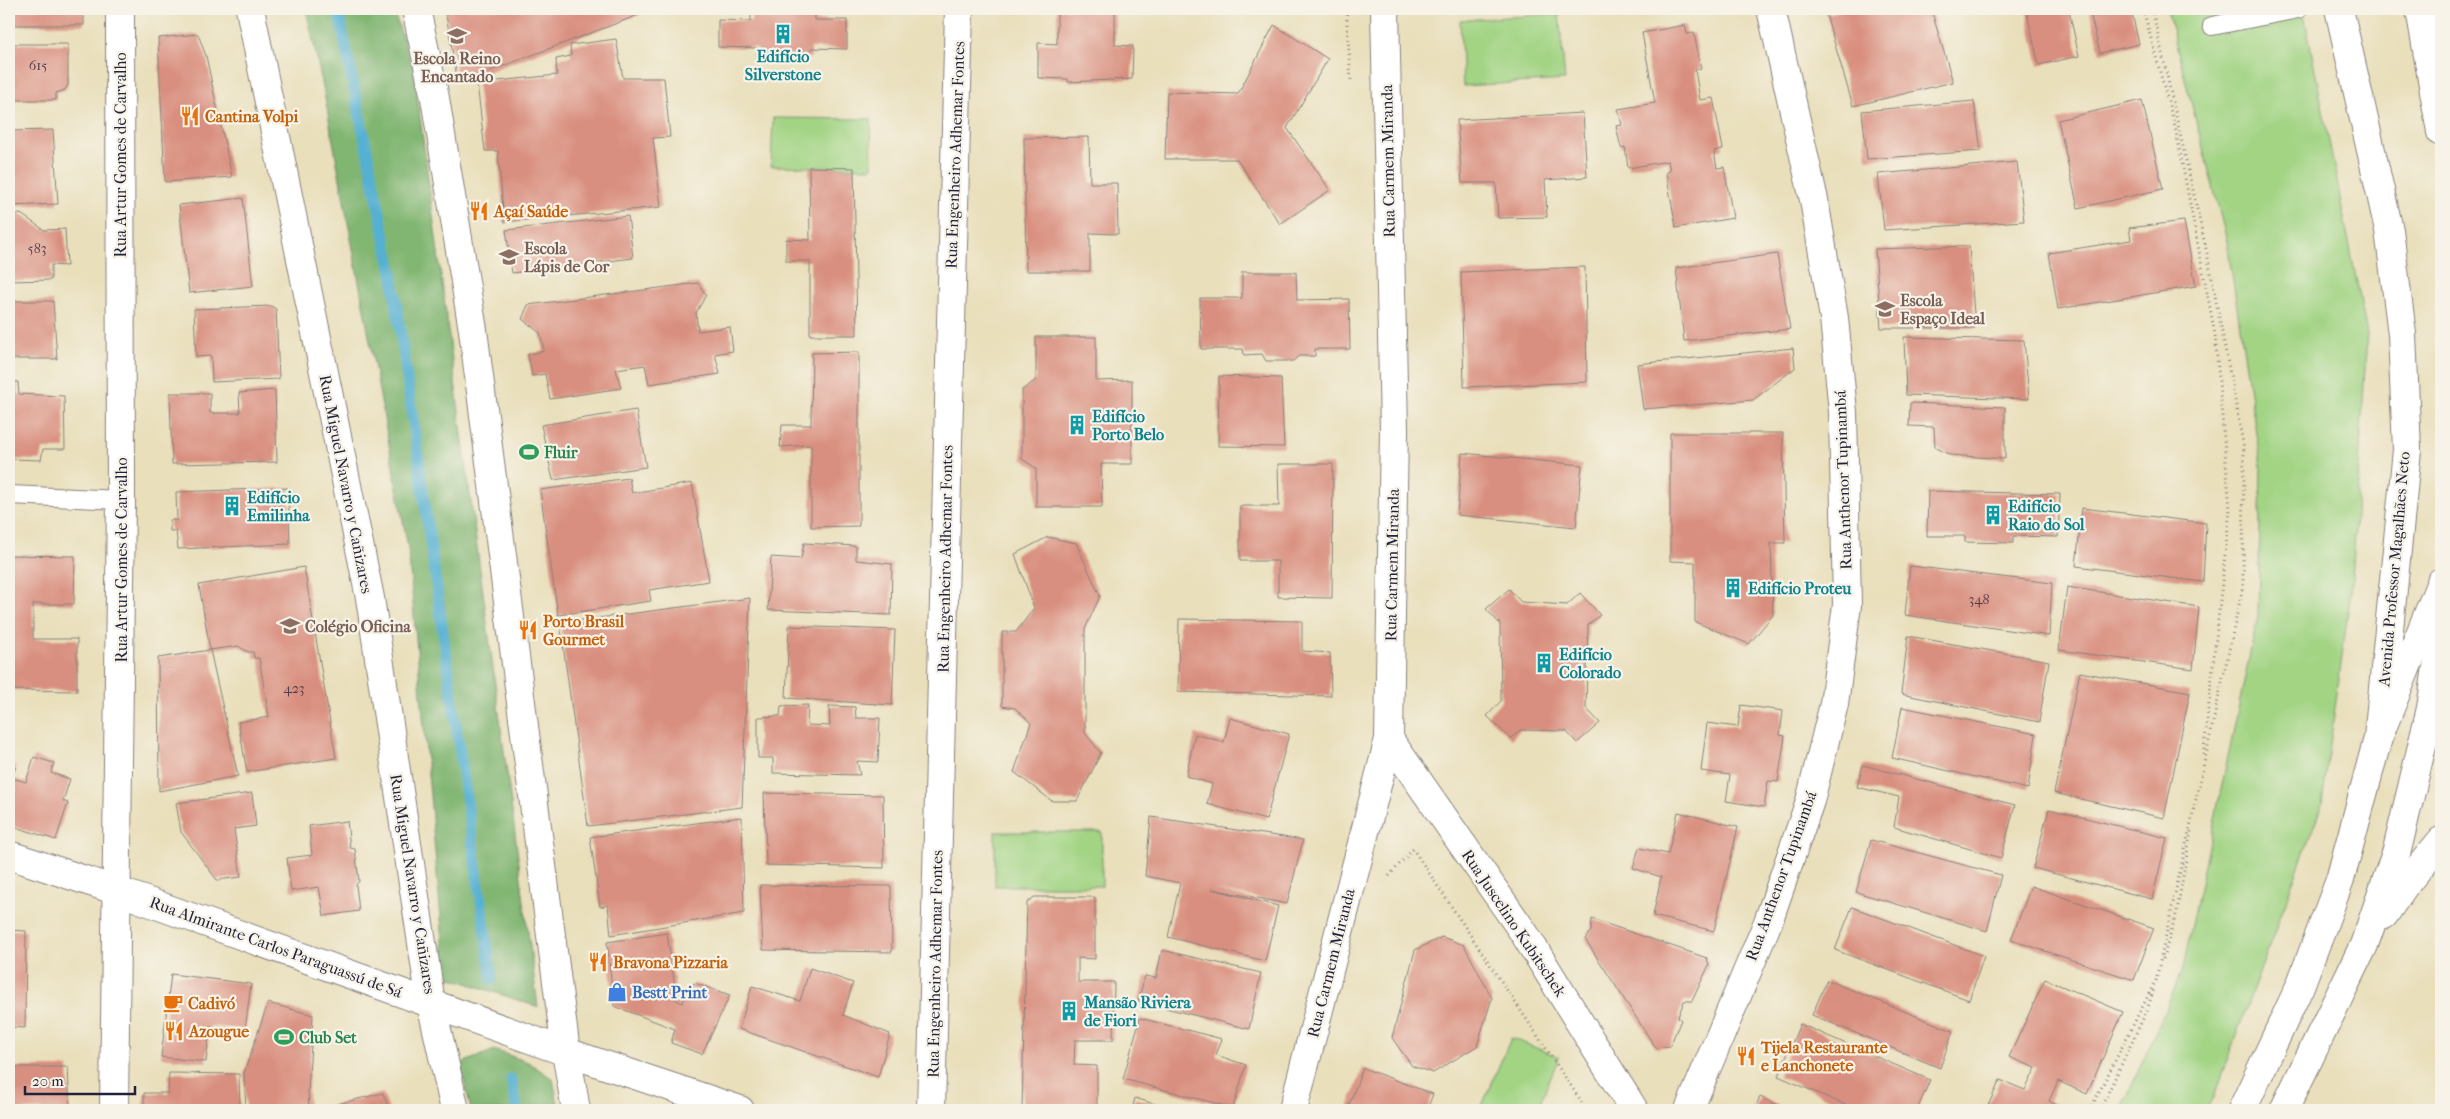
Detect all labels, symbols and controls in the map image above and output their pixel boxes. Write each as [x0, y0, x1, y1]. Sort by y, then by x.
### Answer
building icon: Edifício Silverstone [772, 23, 794, 45]
school or university icon: Escola Reino Encantado [446, 25, 468, 47]
street label: Rua Engenheiro Adhemar Fontes [942, 41, 968, 269]
place label: Edifício Silverstone [745, 47, 821, 84]
place label: Escola Reino Encantado [413, 49, 501, 86]
street label: Rua Artur Gomes de Carvalho [111, 52, 130, 258]
house number: 615 [29, 57, 47, 74]
street label: Rua Carmem Miranda [1377, 84, 1399, 238]
restaurant icon: Cantina Volpi [179, 105, 201, 127]
place label: Cantina Volpi [205, 107, 298, 127]
restaurant icon: Açaí Saúde [468, 200, 490, 222]
place label: Açaí Saúde [493, 202, 568, 222]
place label: Escola Lápis de Cor [524, 239, 611, 277]
house number: 583 [28, 240, 46, 257]
school or university icon: Escola Lápis de Cor [498, 246, 520, 268]
place label: Escola Espaço Ideal [1900, 291, 1985, 329]
school or university icon: Escola Espaço Ideal [1874, 298, 1896, 320]
street label: Rua Miguel Navarro y Cañizares [315, 373, 377, 595]
street label: Rua Anthenor Tupinambá [1830, 389, 1856, 570]
place label: Edifício Porto Belo [1092, 407, 1164, 444]
building icon: Edifício Porto Belo [1066, 414, 1088, 436]
sports icon: Fluir [518, 441, 540, 463]
place label: Fluir [543, 443, 579, 462]
street label: Rua Engenheiro Adhemar Fontes [934, 445, 956, 673]
street label: Avenida Professor Magalhães Neto [2374, 451, 2414, 688]
street label: Rua Artur Gomes de Carvalho [112, 457, 131, 663]
place label: Edifício Emilinha [247, 488, 310, 525]
street label: Rua Carmem Miranda [1381, 488, 1403, 642]
building icon: Edifício Emilinha [221, 495, 243, 517]
place label: Edifício Raio do Sol [2008, 497, 2085, 534]
building icon: Edifício Raio do Sol [1982, 504, 2004, 526]
building icon: Edifício Proteu [1722, 577, 1744, 599]
place label: Edifício Proteu [1748, 579, 1852, 598]
house number: 348 [1968, 591, 1990, 608]
place label: Porto Brasil Gourmet [543, 612, 625, 649]
school or university icon: Colégio Oficina [279, 615, 301, 637]
place label: Colégio Oficina [305, 617, 411, 637]
restaurant icon: Porto Brasil Gourmet [517, 619, 539, 641]
place label: Edifício Colorado [1559, 645, 1621, 682]
building icon: Edifício Colorado [1533, 652, 1555, 674]
house number: 423 [283, 680, 305, 697]
street label: Rua Miguel Navarro y Cañizares [386, 773, 440, 995]
street label: Rua Anthenor Tupinambá [1741, 788, 1821, 963]
street label: Rua Juscelino Kubitschek [1458, 846, 1571, 1001]
street label: Rua Engenheiro Adhemar Fontes [924, 850, 946, 1078]
street label: Rua Carmem Miranda [1303, 886, 1359, 1040]
street label: Rua Almirante Carlos Paraguassú de Sá [147, 892, 406, 1002]
restaurant icon: Bravona Pizzaria [587, 951, 609, 973]
place label: Bravona Pizzaria [613, 953, 729, 972]
shop icon: Bestt Print [606, 981, 628, 1003]
place label: Bestt Print [632, 983, 707, 1002]
cafe icon: Cadivó [162, 992, 184, 1014]
place label: Mansão Riviera de Fiori [1083, 993, 1192, 1030]
place label: Cadivó [188, 994, 235, 1013]
building icon: Mansão Riviera de Fiori [1058, 1000, 1080, 1022]
restaurant icon: Azougue [163, 1020, 185, 1042]
place label: Azougue [188, 1022, 249, 1042]
sports icon: Club Set [273, 1026, 295, 1048]
place label: Club Set [299, 1028, 357, 1047]
place label: Tijela Restaurante e Lanchonete [1760, 1038, 1888, 1075]
restaurant icon: Tijela Restaurante e Lanchonete [1735, 1045, 1757, 1067]
scale bar [25, 1064, 135, 1096]
text: 20 m [32, 1072, 64, 1090]

